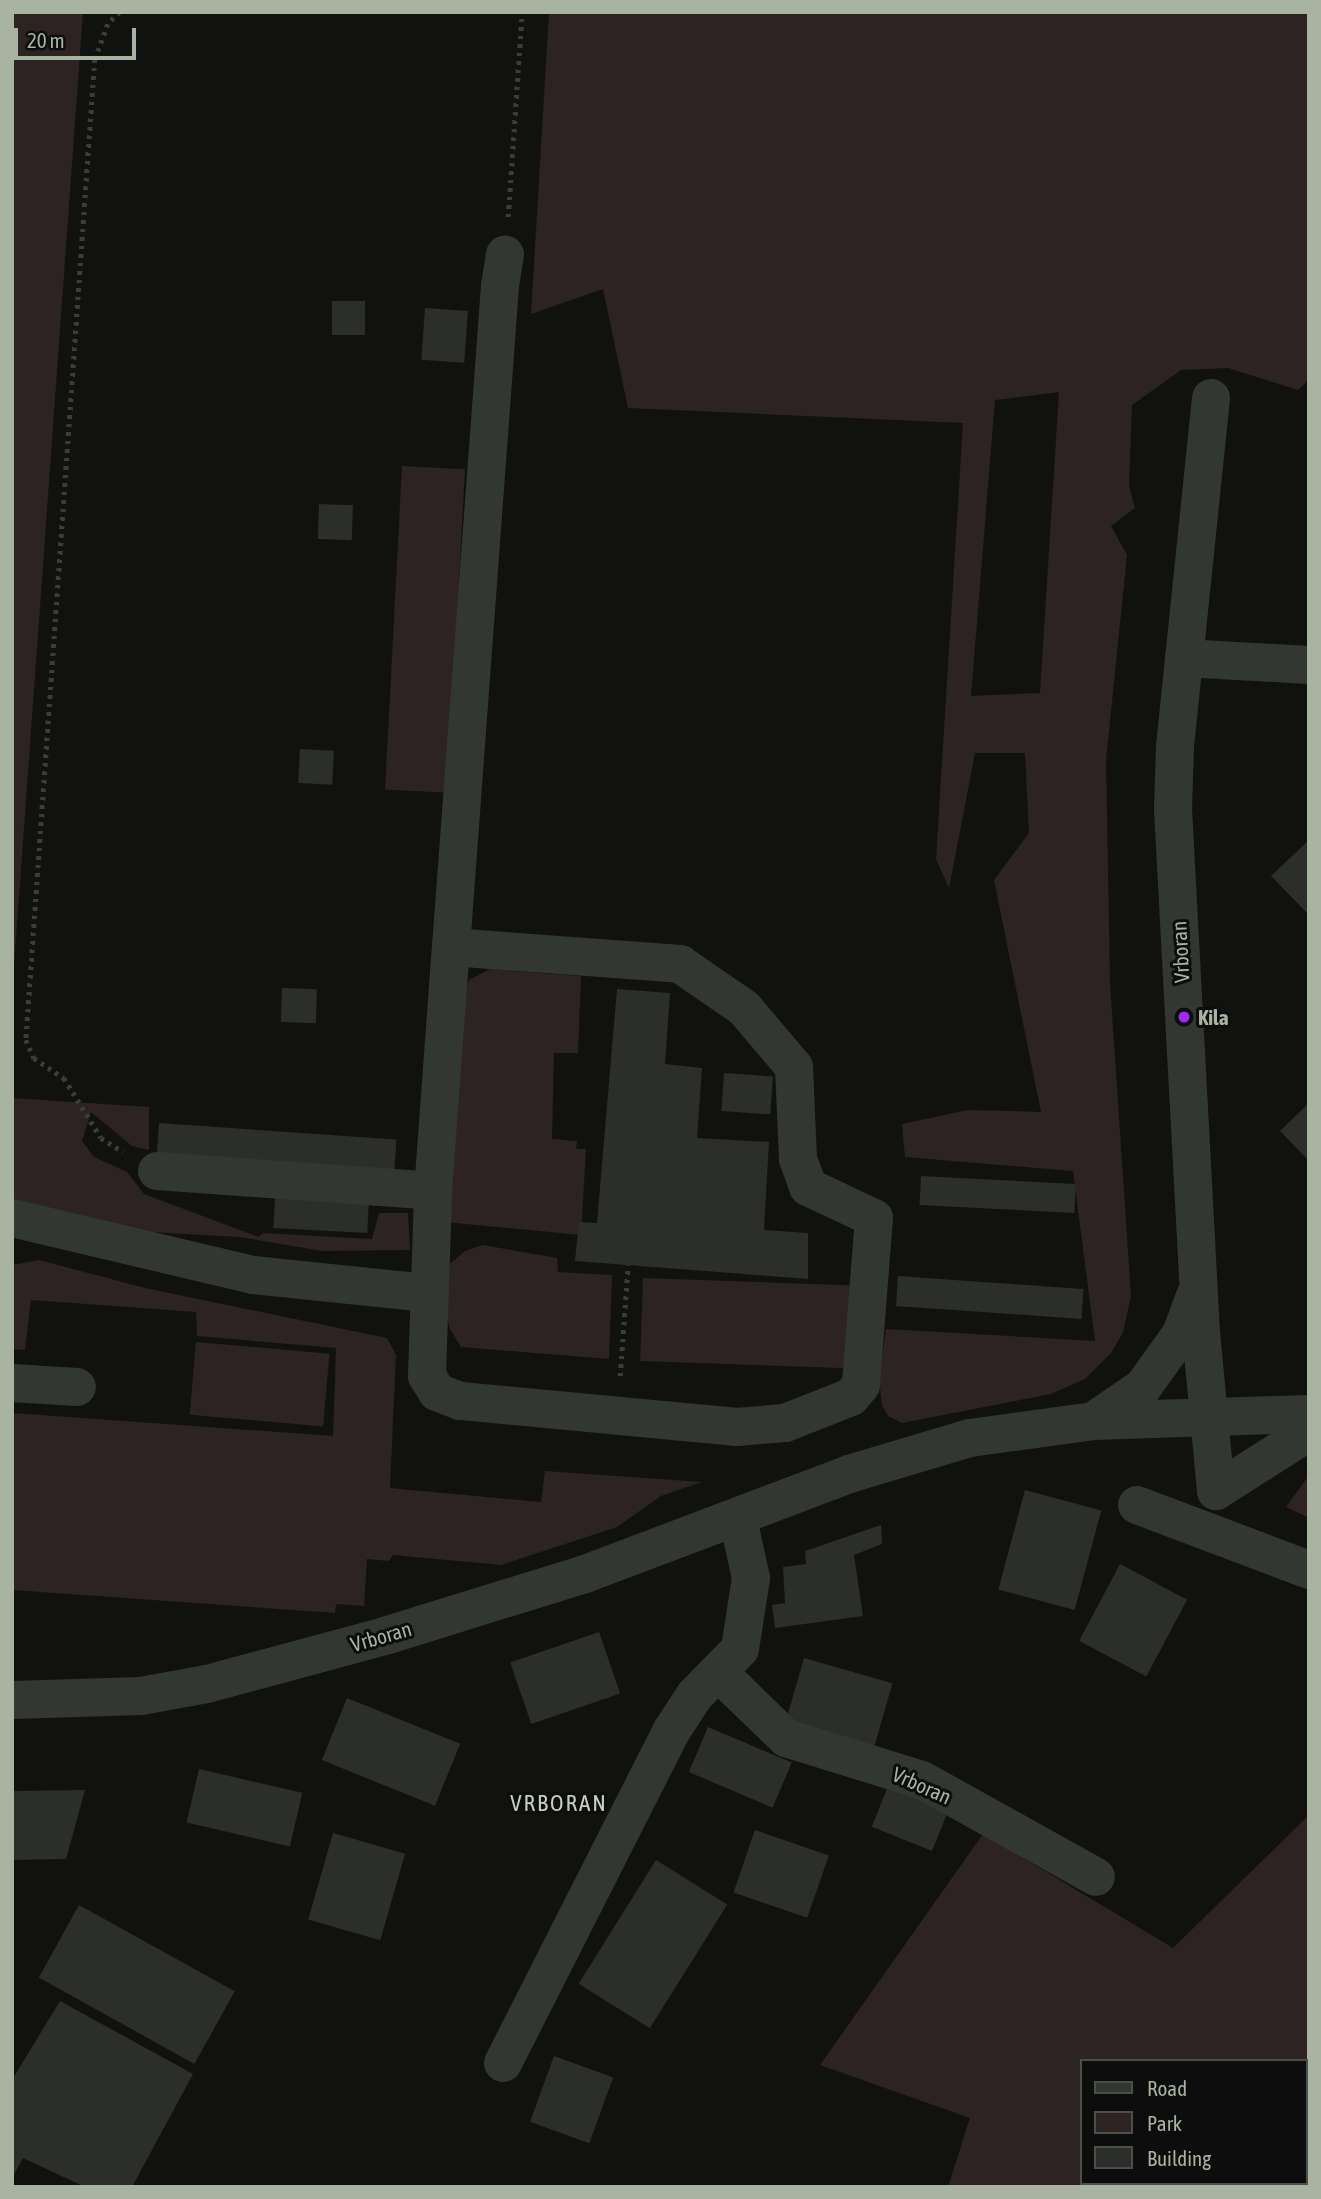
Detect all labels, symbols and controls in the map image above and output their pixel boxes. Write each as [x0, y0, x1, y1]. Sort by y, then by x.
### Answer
scale bar [18, 14, 140, 58]
text: 20 m [27, 28, 65, 52]
street label: Vrboran [1166, 920, 1194, 984]
place label: Kila [1198, 1004, 1228, 1030]
marker: Kila [1176, 1009, 1192, 1025]
street label: Vrboran [348, 1615, 414, 1657]
street label: Vrboran [889, 1761, 955, 1809]
district label: VRBORAN [511, 1789, 607, 1817]
legend [1080, 2059, 1307, 2185]
text: Road [1147, 2076, 1187, 2100]
text: Park [1147, 2111, 1182, 2135]
text: Building [1147, 2146, 1211, 2170]

